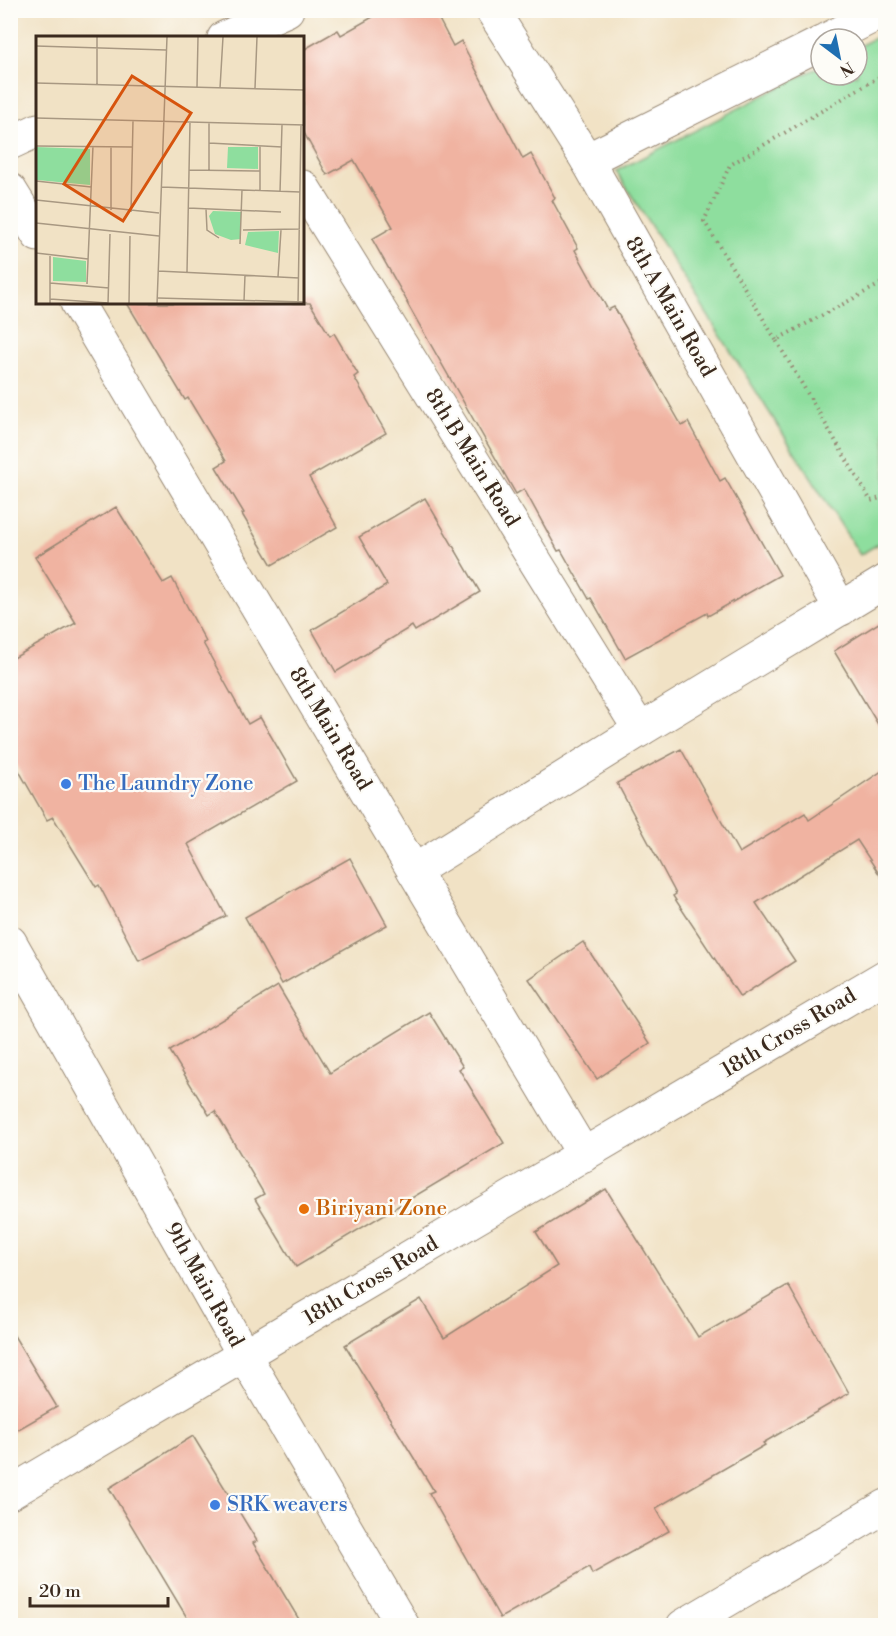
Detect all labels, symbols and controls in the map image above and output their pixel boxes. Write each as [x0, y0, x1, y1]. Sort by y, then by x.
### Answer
north arrow [809, 27, 869, 87]
inset map [36, 36, 304, 304]
text: N [835, 57, 857, 81]
street label: 8th A Main Road [619, 232, 721, 382]
street label: 8th B Main Road [419, 384, 525, 532]
street label: 8th Main Road [283, 663, 377, 795]
place label: The Laundry Zone [78, 771, 254, 797]
marker: The Laundry Zone [59, 777, 73, 791]
street label: 18th Cross Road [717, 983, 861, 1083]
place label: Biriyani Zone [315, 1196, 447, 1222]
marker: Biriyani Zone [297, 1202, 311, 1216]
street label: 9th Main Road [159, 1218, 249, 1352]
street label: 18th Cross Road [299, 1231, 443, 1331]
place label: SRK weavers [227, 1492, 348, 1518]
marker: SRK weavers [208, 1498, 222, 1512]
scale bar [30, 1570, 168, 1608]
text: 20 m [39, 1580, 81, 1603]

